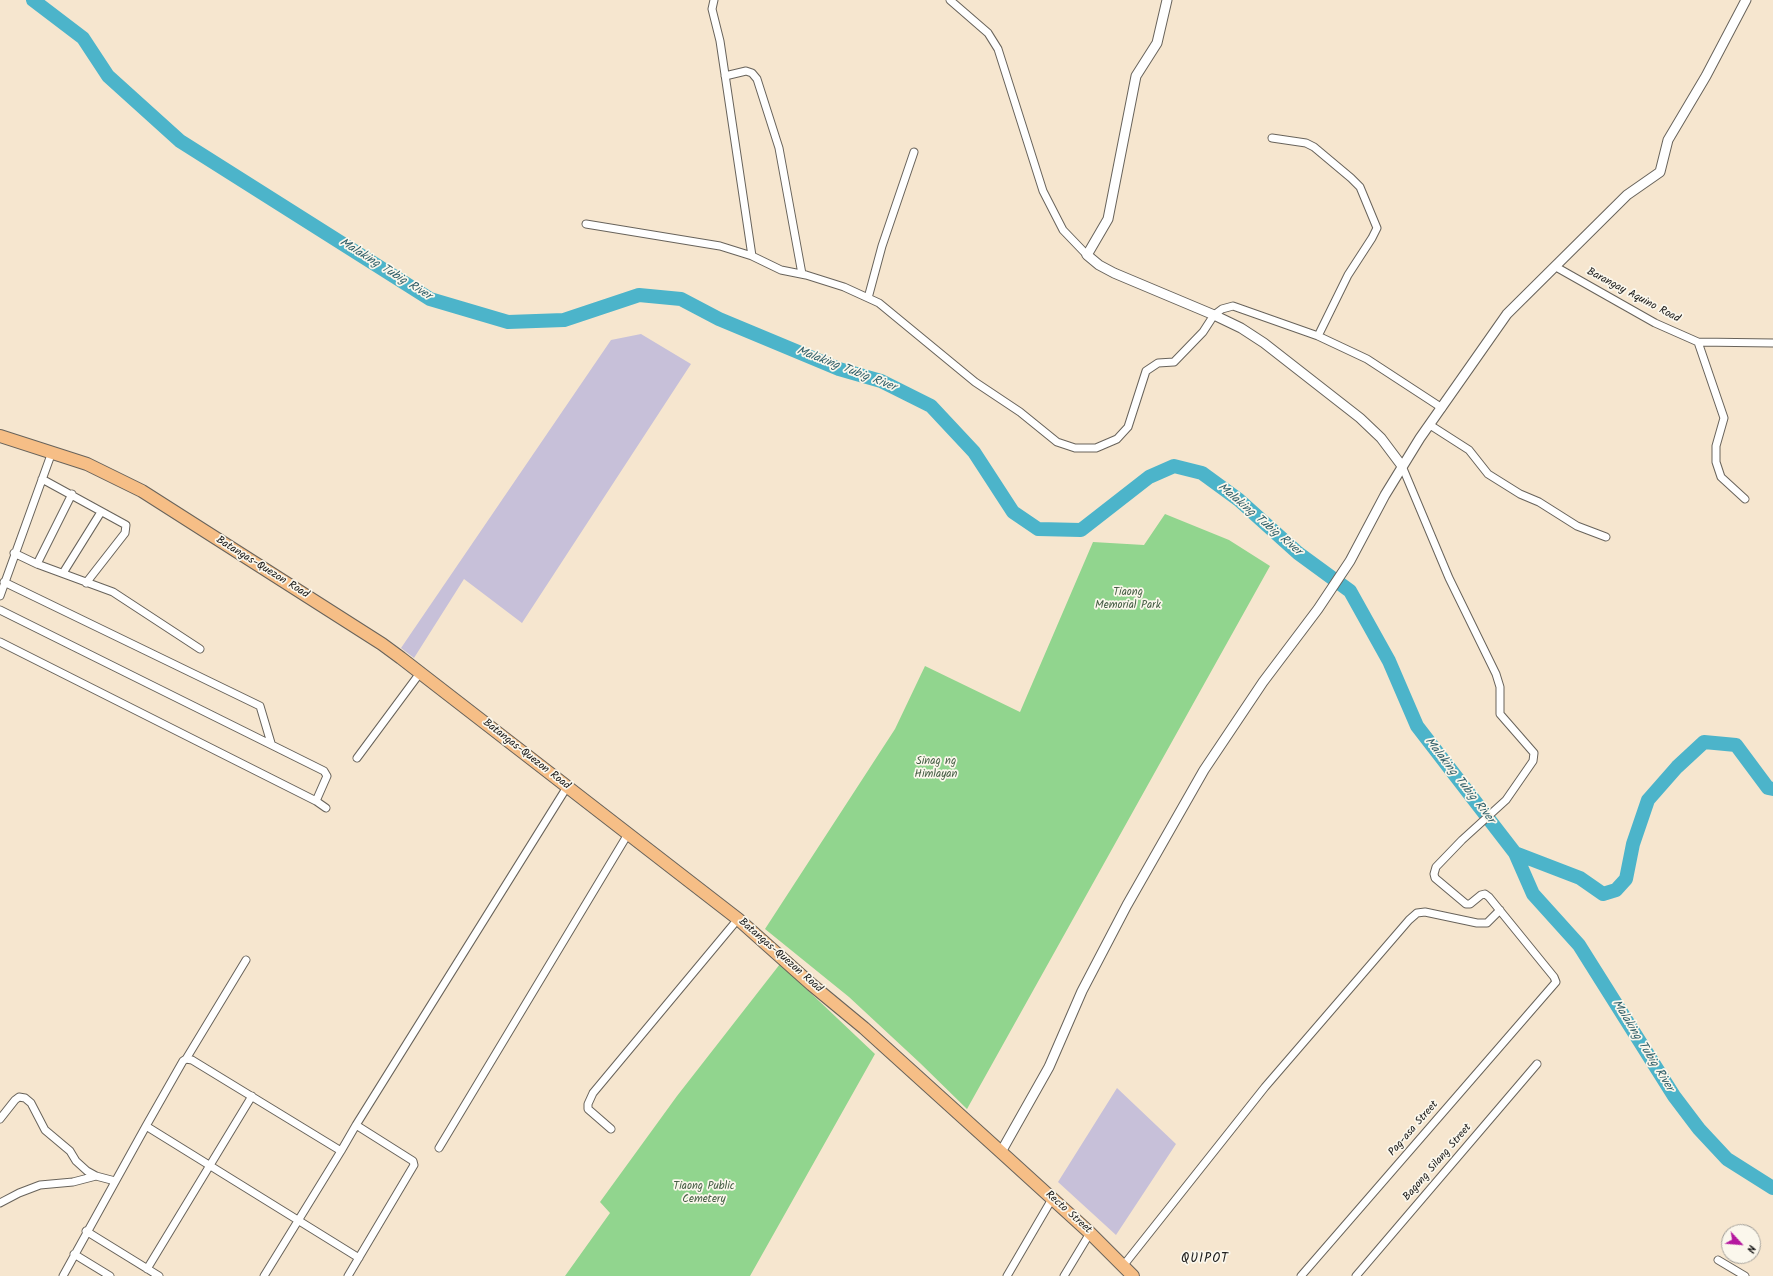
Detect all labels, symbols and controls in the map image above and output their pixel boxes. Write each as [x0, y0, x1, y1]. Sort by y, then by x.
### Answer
water label: Malaking Tubig River [337, 236, 433, 304]
street label: Barangay Aquino Road [1584, 266, 1682, 326]
water label: Malaking Tubig River [794, 344, 898, 396]
water label: Malaking Tubig River [1214, 481, 1304, 559]
street label: Batangas-Quezon Road [213, 534, 311, 602]
park label: Tiaong Memorial Park [1095, 586, 1161, 612]
street label: Batangas-Quezon Road [480, 717, 572, 793]
water label: Malaking Tubig River [1421, 735, 1497, 827]
park label: Sinag ng Himlayan [915, 755, 957, 781]
street label: Batangas-Quezon Road [735, 916, 825, 996]
water label: Malaking Tubig River [1608, 998, 1676, 1094]
street label: Pag-asa Street [1386, 1099, 1442, 1159]
street label: Bagong Silang Street [1401, 1122, 1475, 1204]
park label: Tiaong Public Cemetery [673, 1180, 735, 1206]
street label: Recto Street [1042, 1189, 1094, 1237]
north arrow [1721, 1224, 1761, 1264]
text: N [1741, 1242, 1761, 1256]
district label: QUIPOT [1181, 1252, 1229, 1268]

